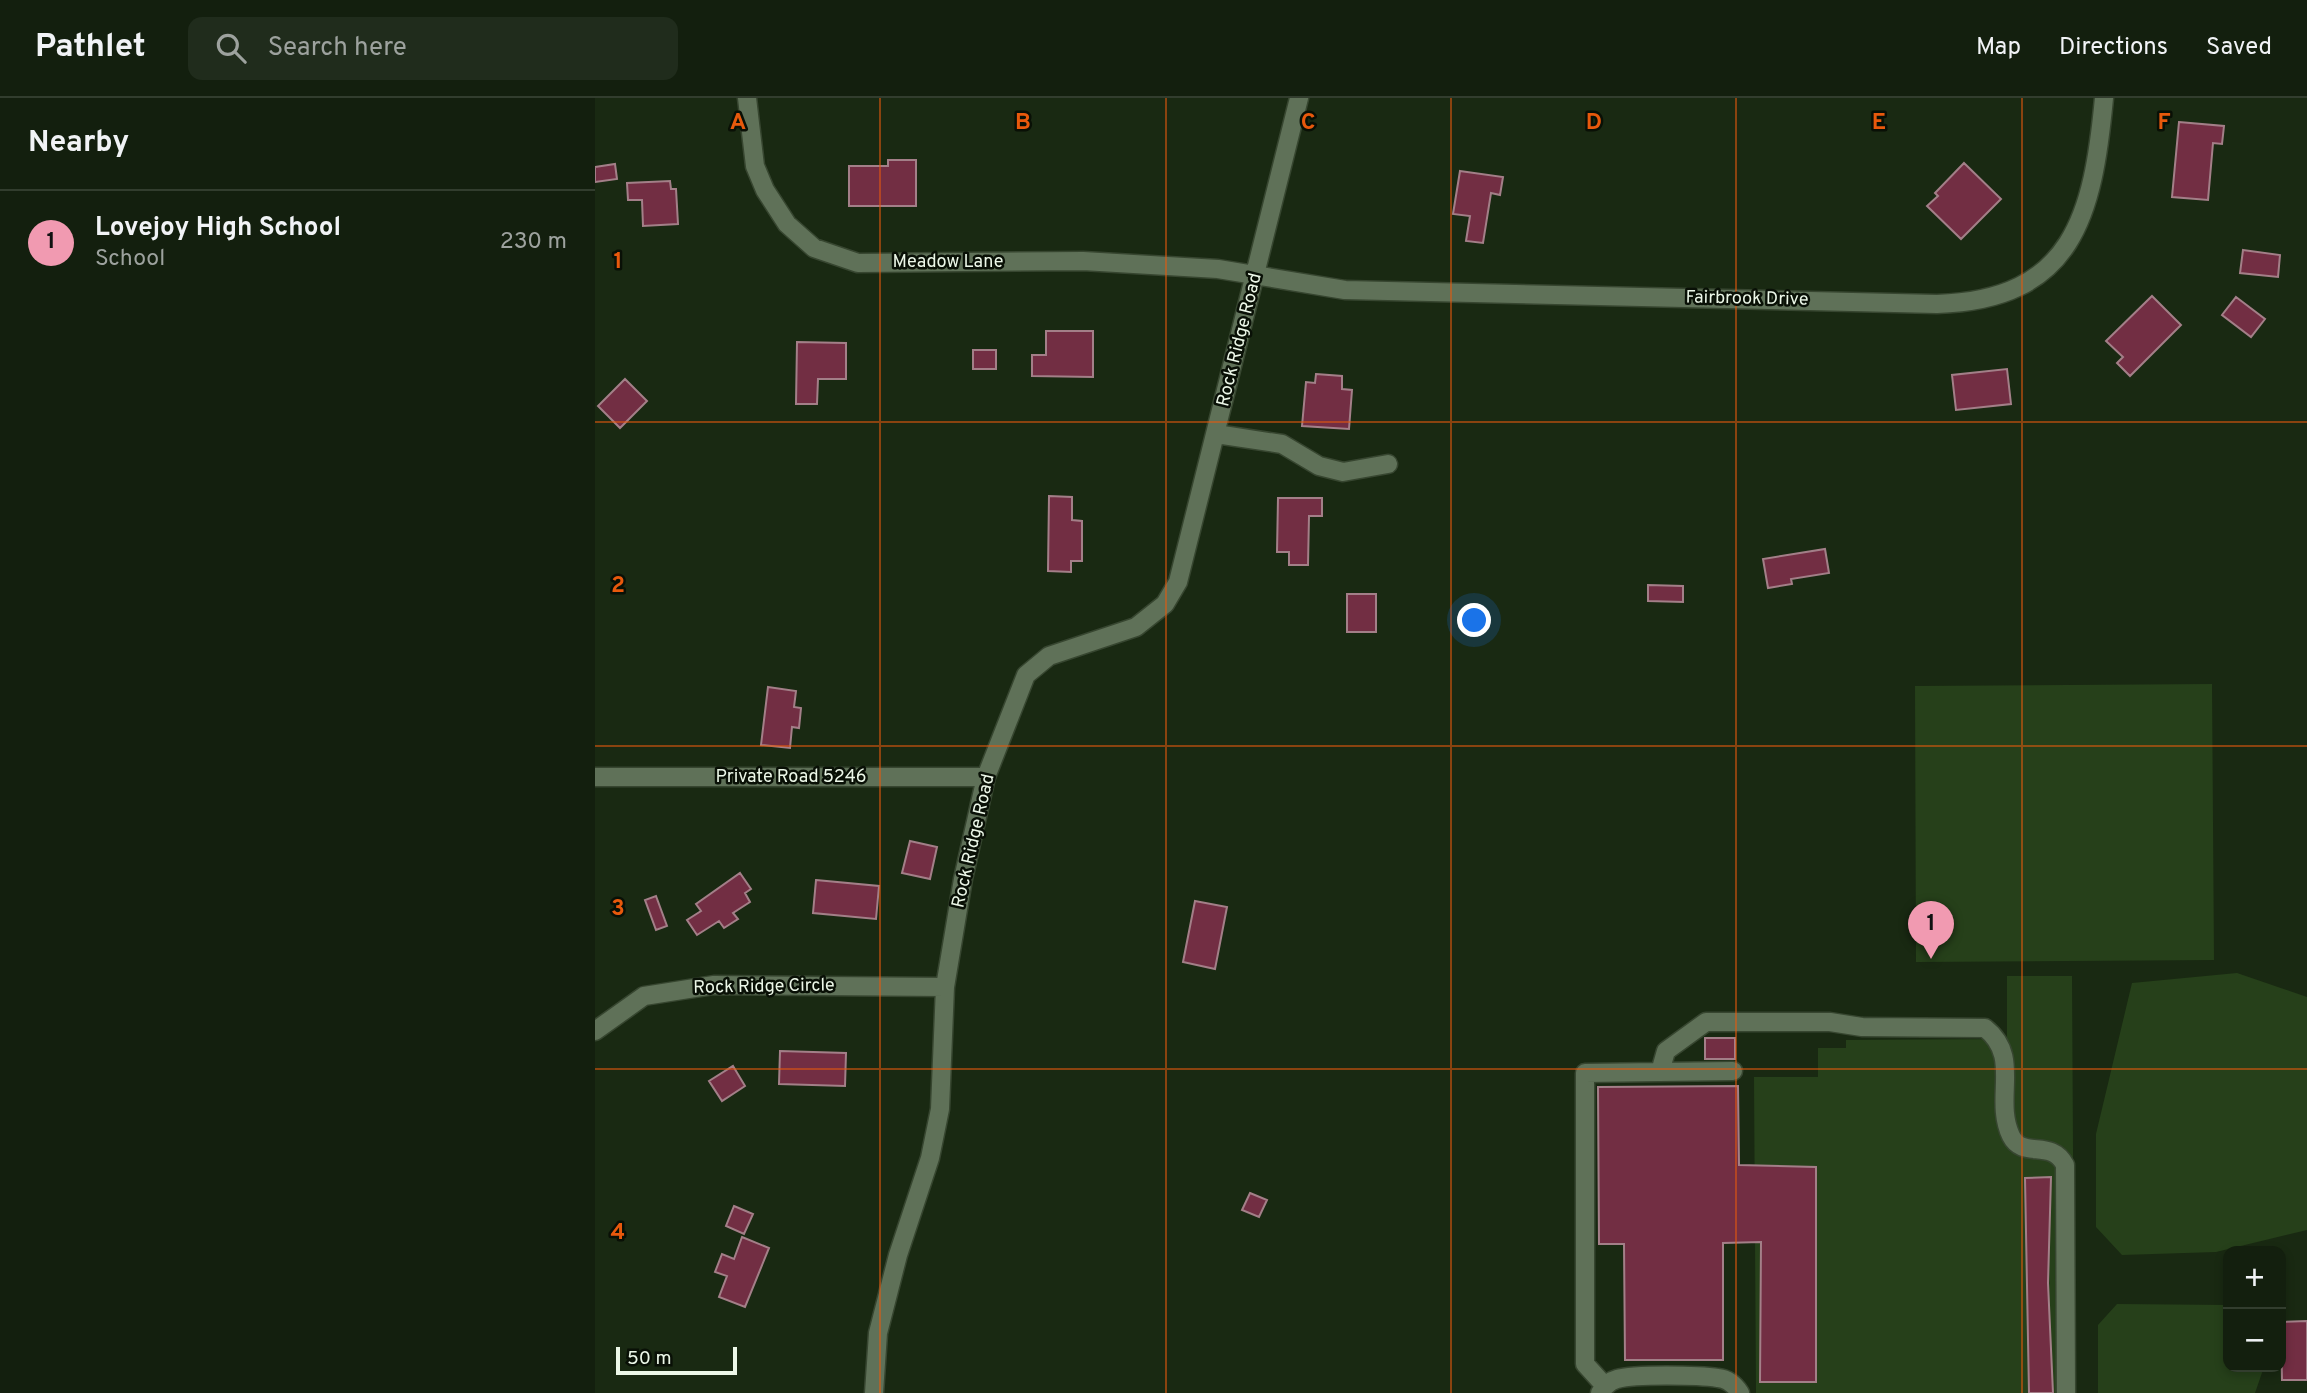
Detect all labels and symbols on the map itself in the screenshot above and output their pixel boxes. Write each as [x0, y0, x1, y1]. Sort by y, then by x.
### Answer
text: A [730, 109, 746, 138]
text: B [1015, 109, 1031, 138]
text: C [1301, 109, 1315, 138]
text: D [1586, 109, 1602, 138]
text: E [1872, 109, 1886, 138]
text: F [2157, 109, 2171, 138]
text: 1 [613, 248, 623, 277]
street label: Meadow Lane [893, 251, 1003, 274]
street label: Rock Ridge Road [1212, 271, 1268, 409]
street label: Fairbrook Drive [1685, 286, 1809, 312]
text: 2 [611, 572, 625, 601]
your location [1457, 603, 1491, 637]
street label: Private Road 5246 [715, 766, 867, 789]
street label: Rock Ridge Road [947, 772, 1001, 910]
text: 3 [611, 895, 625, 924]
pin: 1 [1908, 901, 1954, 959]
street label: Rock Ridge Circle [693, 974, 835, 1000]
text: 4 [611, 1219, 625, 1248]
scale bar [616, 1344, 737, 1376]

